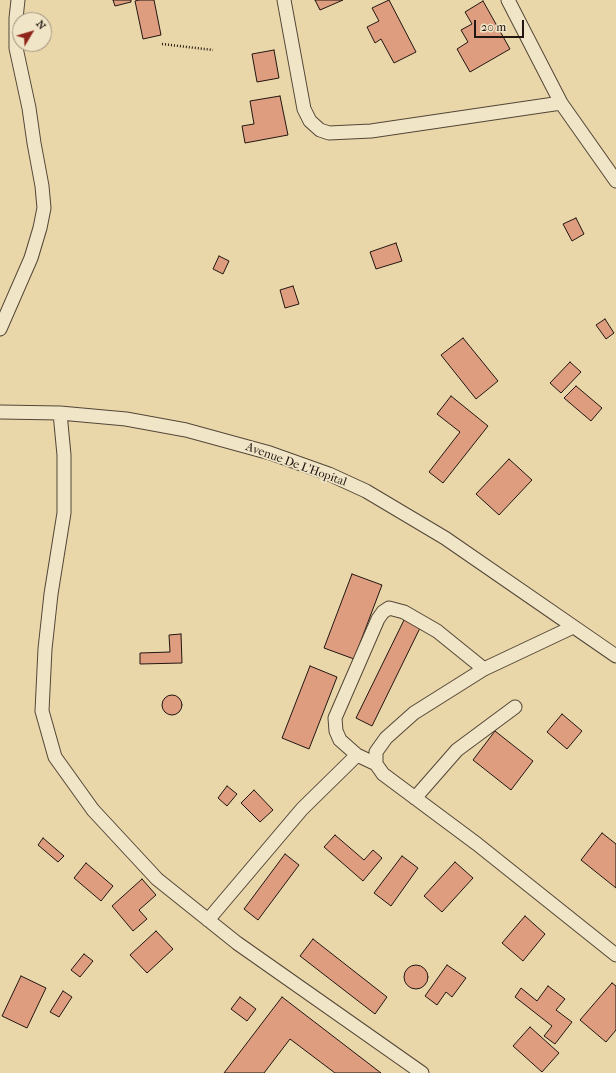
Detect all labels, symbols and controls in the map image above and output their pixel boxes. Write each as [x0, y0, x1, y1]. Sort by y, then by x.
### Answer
north arrow [12, 12, 52, 52]
scale bar [476, 12, 526, 38]
text: N [33, 18, 49, 32]
text: 20 m [481, 20, 506, 34]
street label: Avenue De L'Hopital [243, 440, 349, 490]

